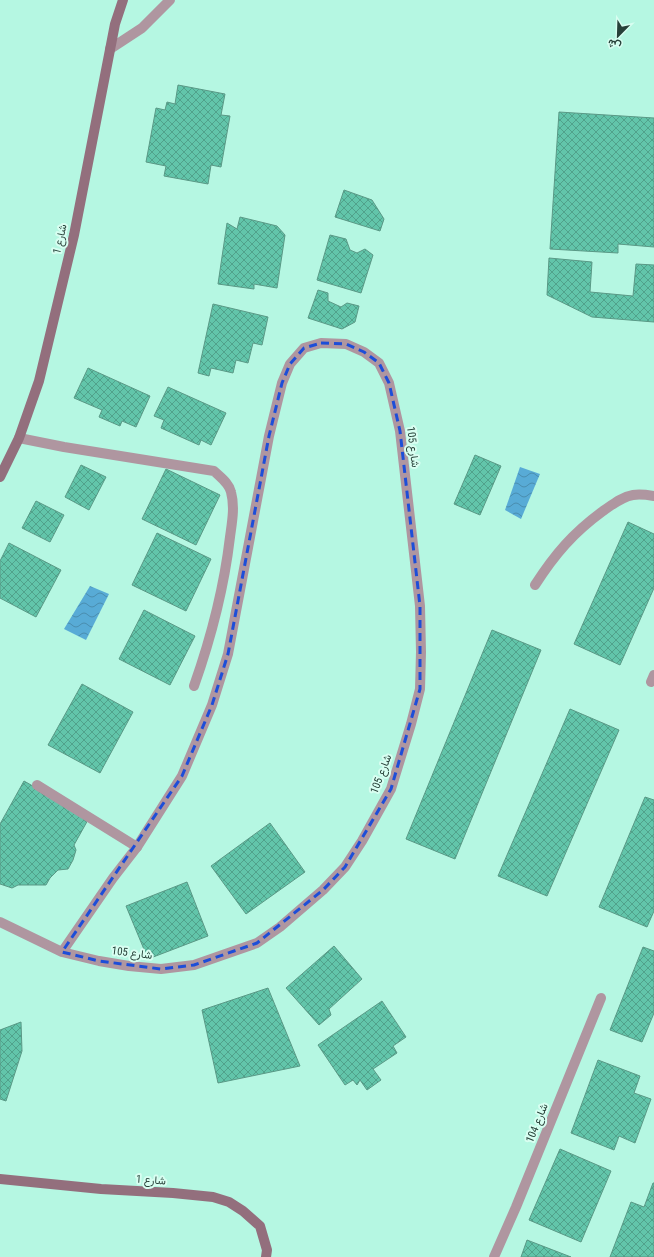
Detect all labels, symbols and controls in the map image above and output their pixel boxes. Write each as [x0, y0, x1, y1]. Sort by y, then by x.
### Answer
north arrow [598, 16, 638, 56]
text: ش [606, 36, 623, 53]
street label: شارع 1 [50, 223, 71, 255]
street label: شارع 105 [403, 426, 422, 469]
street label: شارع 105 [368, 752, 395, 796]
street label: شارع 105 [111, 944, 153, 963]
street label: شارع 104 [523, 1101, 552, 1145]
street label: شارع 1 [135, 1172, 167, 1189]

